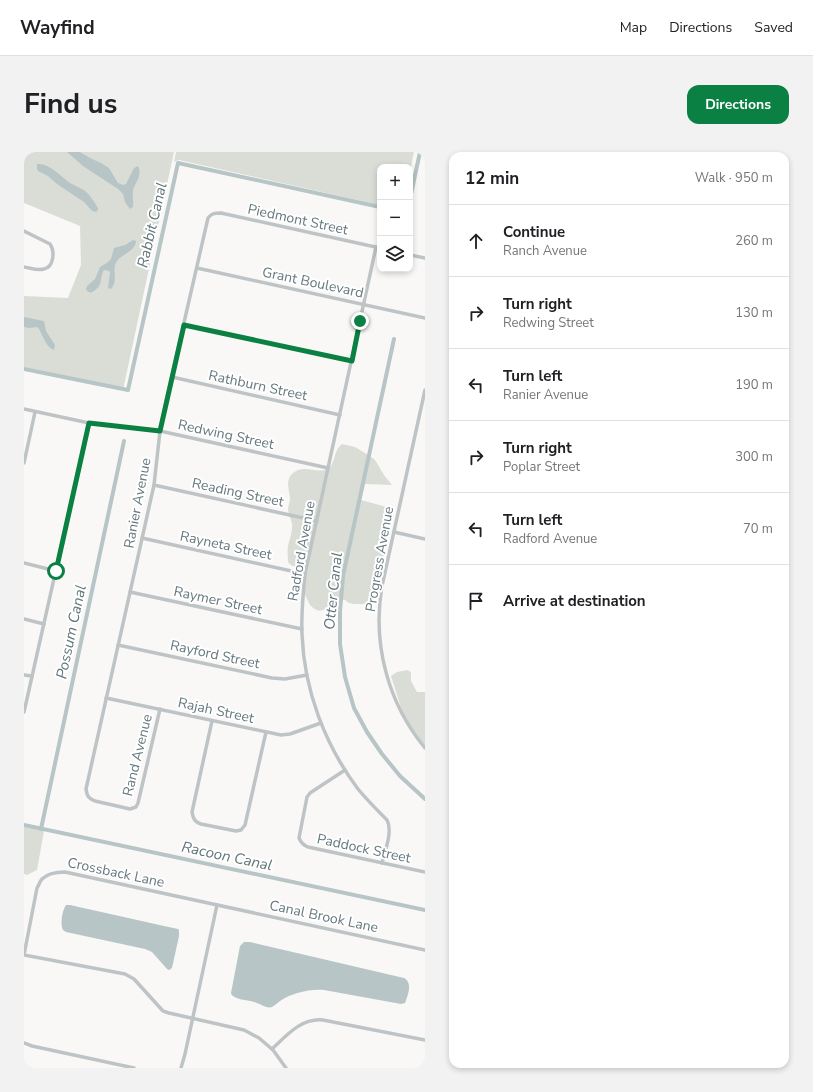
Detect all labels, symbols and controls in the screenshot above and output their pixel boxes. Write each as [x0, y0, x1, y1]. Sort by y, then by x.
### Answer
text: Wayfind [20, 15, 95, 41]
text: Map [620, 18, 647, 37]
text: Directions [669, 18, 732, 37]
text: Saved [754, 18, 793, 37]
text: Find us [24, 85, 118, 123]
button: Directions [687, 85, 789, 124]
map controls [377, 164, 413, 272]
button: + [377, 164, 413, 200]
text: 12 min [465, 167, 519, 190]
text: Walk · 950 m [695, 169, 773, 187]
water label: Rabbit Canal [132, 180, 172, 270]
street label: Piedmont Street [246, 200, 350, 239]
button: − [377, 200, 413, 236]
text: Continue [503, 222, 565, 242]
icon: ahead [465, 230, 487, 252]
text: 260 m [735, 232, 773, 250]
button: layers [377, 236, 413, 272]
text: Ranch Avenue [503, 242, 587, 260]
street label: Grant Boulevard [261, 262, 365, 302]
text: Turn right [503, 294, 572, 314]
icon: right [465, 302, 487, 324]
text: 130 m [735, 304, 773, 322]
route end [351, 312, 369, 330]
text: Redwing Street [503, 314, 594, 332]
street label: Rathburn Street [207, 366, 309, 405]
text: Turn left [503, 366, 562, 386]
icon: left [465, 374, 487, 396]
text: 190 m [735, 376, 773, 394]
text: Ranier Avenue [503, 386, 588, 404]
street label: Redwing Street [176, 415, 276, 454]
text: Turn right [503, 438, 572, 458]
icon: right [465, 446, 487, 468]
text: 300 m [735, 448, 773, 466]
street label: Ranier Avenue [119, 456, 156, 550]
text: Poplar Street [503, 458, 580, 476]
street label: Reading Street [190, 473, 286, 512]
street label: Radford Avenue [283, 499, 320, 603]
street label: Progress Avenue [361, 505, 398, 613]
text: Turn left [503, 510, 562, 530]
icon: left [465, 518, 487, 540]
text: 70 m [743, 520, 773, 538]
street label: Rayneta Street [178, 526, 274, 565]
text: Radford Avenue [503, 530, 597, 548]
water label: Otter Canal [319, 551, 347, 631]
route start [47, 562, 65, 580]
street label: Raymer Street [172, 582, 264, 619]
water label: Possum Canal [51, 583, 91, 681]
icon: arrive [465, 590, 487, 612]
text: Arrive at destination [503, 591, 646, 611]
street label: Rayford Street [168, 636, 262, 673]
street label: Rajah Street [176, 693, 256, 728]
street label: Rand Avenue [118, 712, 157, 798]
street label: Paddock Street [315, 829, 413, 868]
water label: Racoon Canal [180, 837, 274, 875]
street label: Crossback Lane [66, 853, 166, 892]
street label: Canal Brook Lane [268, 896, 380, 937]

